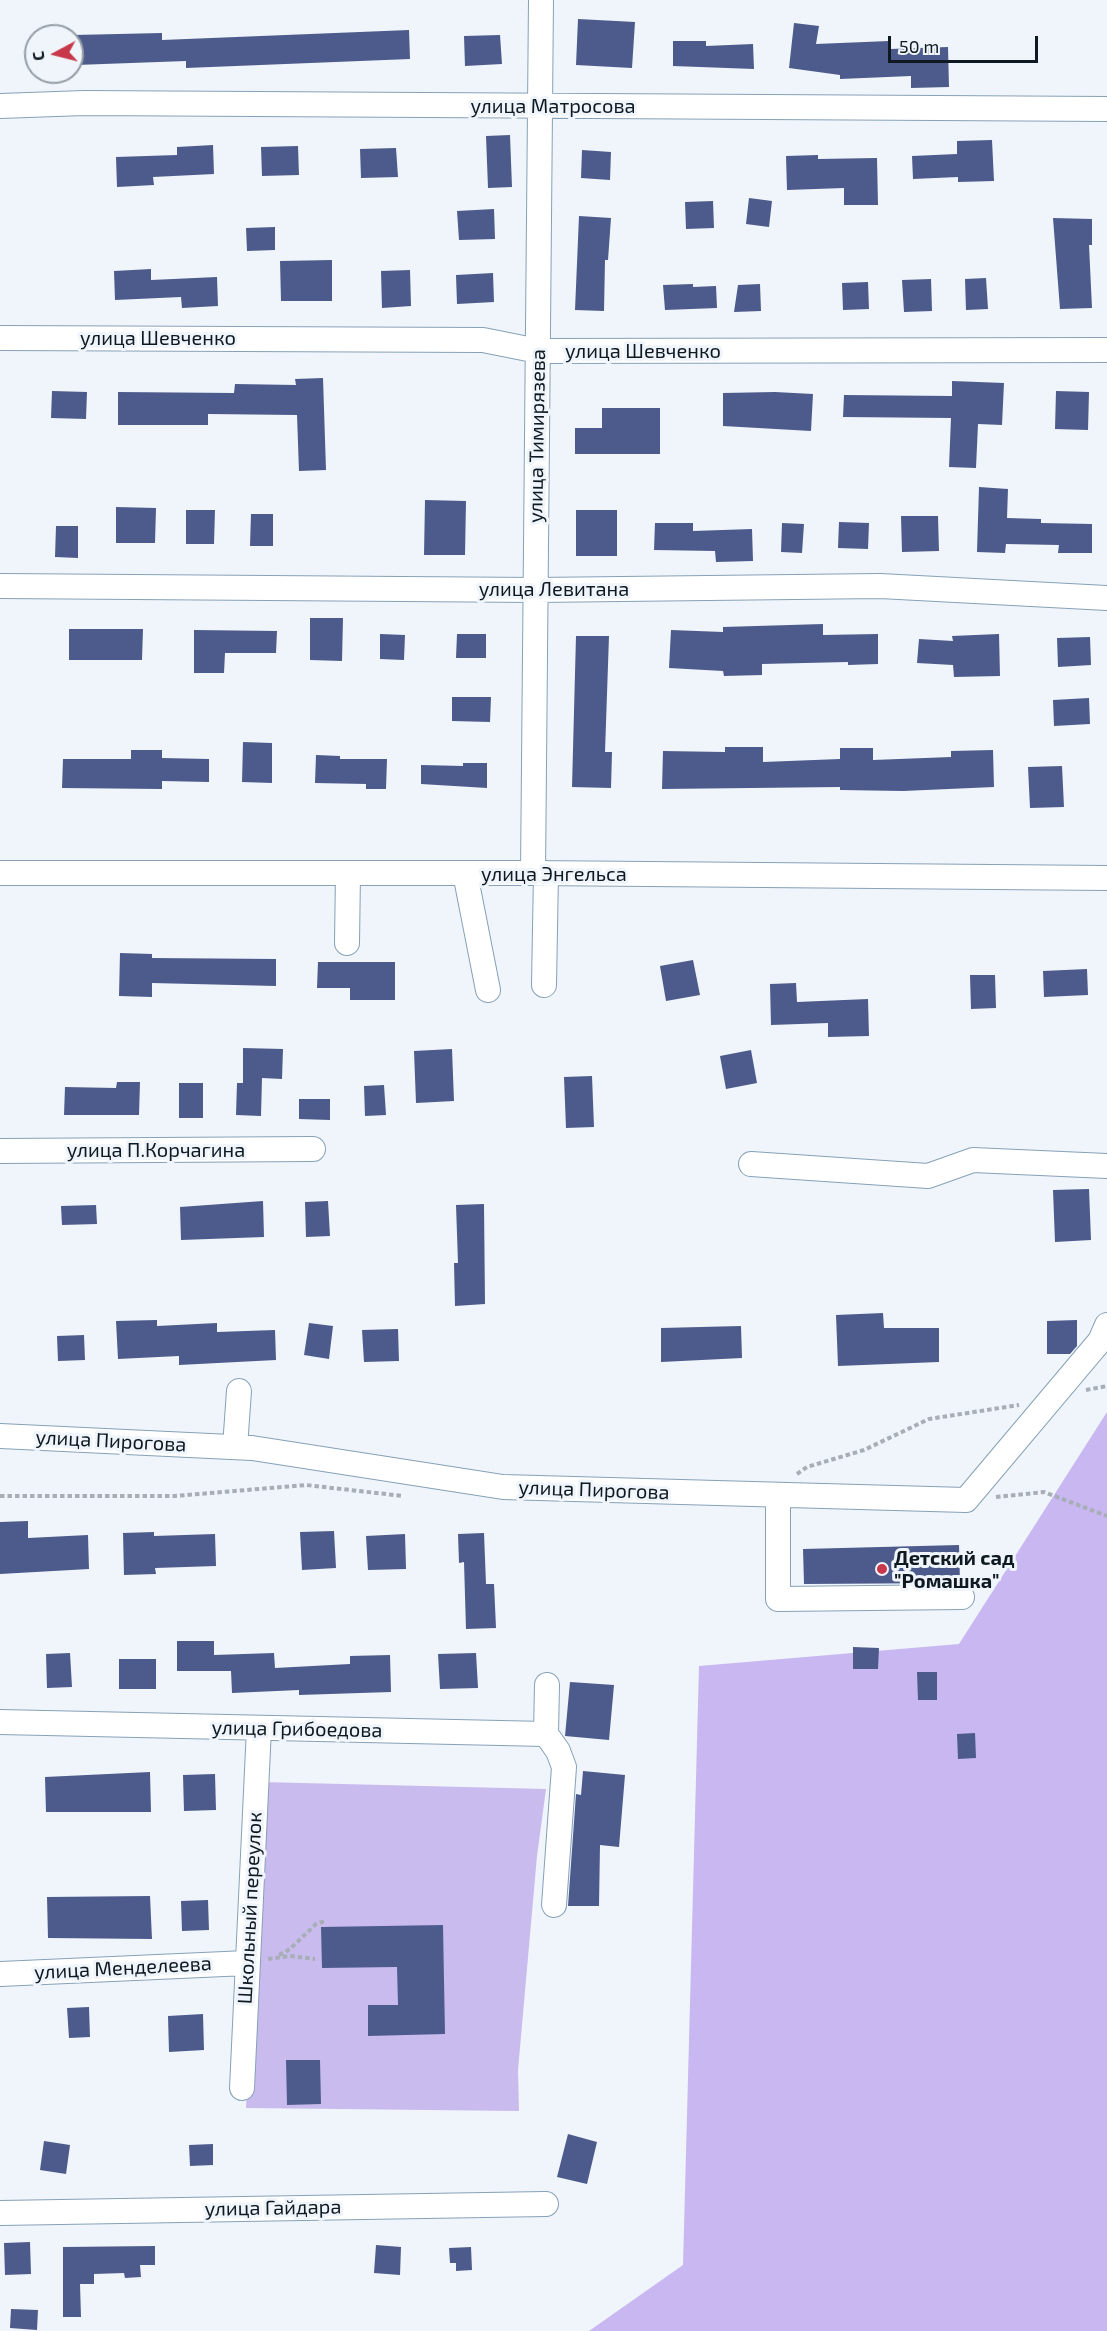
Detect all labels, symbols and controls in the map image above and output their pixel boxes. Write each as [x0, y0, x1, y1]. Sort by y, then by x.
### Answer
north arrow [24, 24, 84, 84]
scale bar [891, 24, 1041, 62]
text: 50 m [899, 35, 939, 57]
text: С [28, 50, 48, 62]
street label: улица Матросова [471, 94, 635, 118]
street label: улица Шевченко [80, 326, 236, 350]
street label: улица Шевченко [565, 339, 721, 363]
street label: улица Тимирязева [523, 349, 551, 523]
street label: улица Левитана [479, 577, 629, 601]
street label: улица Энгельса [481, 862, 627, 886]
street label: улица П.Корчагина [67, 1138, 245, 1162]
street label: улица Пирогова [35, 1425, 187, 1457]
street label: улица Пирогова [518, 1475, 670, 1505]
place label: Детский сад "Ромашка" [894, 1546, 1015, 1593]
marker: Детский сад "Ромашка" [875, 1562, 889, 1576]
street label: улица Грибоедова [211, 1716, 383, 1742]
street label: Школьный переулок [233, 1811, 267, 2005]
street label: улица Менделеева [34, 1951, 212, 1985]
street label: улица Гайдара [204, 2195, 342, 2221]

